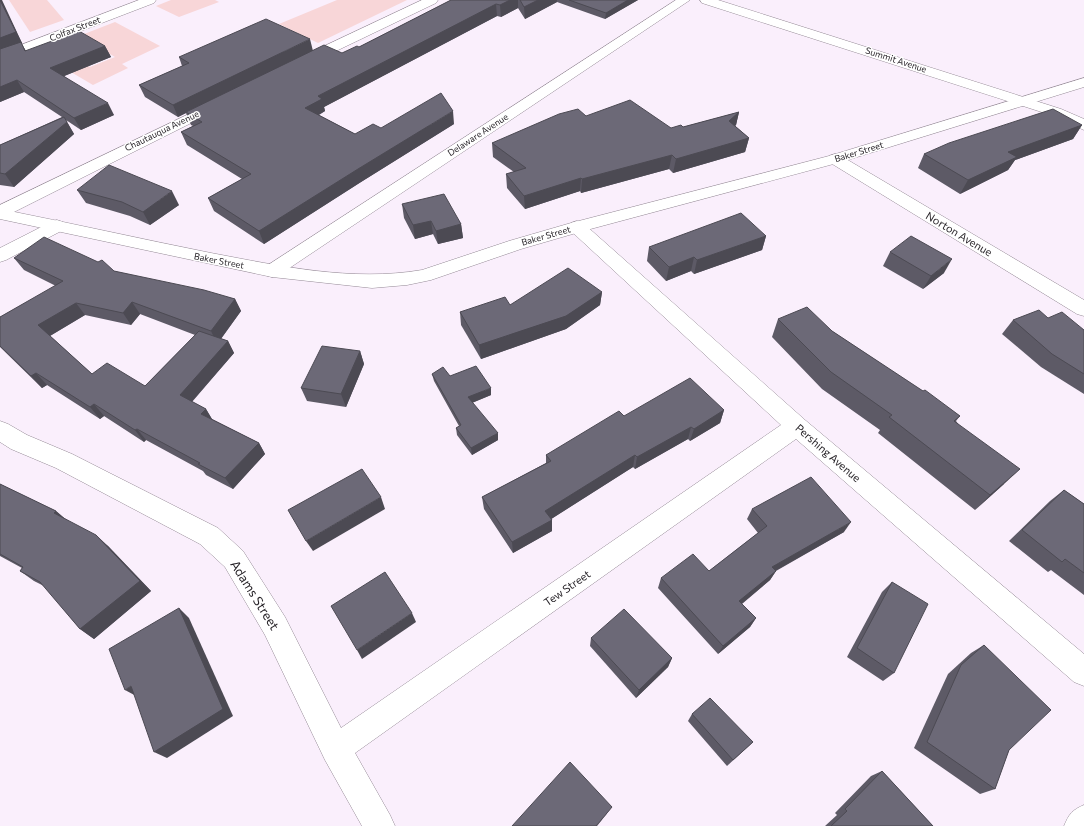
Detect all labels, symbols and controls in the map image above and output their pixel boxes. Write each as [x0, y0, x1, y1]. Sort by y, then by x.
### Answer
street label: Colfax Street [48, 14, 102, 43]
street label: Summit Avenue [864, 44, 928, 75]
street label: Chautauqua Avenue [123, 108, 201, 153]
street label: Delaware Avenue [445, 111, 510, 158]
street label: Baker Street [833, 139, 885, 164]
street label: Norton Avenue [924, 209, 995, 259]
street label: Baker Street [520, 223, 572, 248]
street label: Baker Street [193, 250, 245, 271]
street label: Pershing Avenue [793, 421, 864, 485]
street label: Adams Street [227, 557, 283, 633]
street label: Tew Street [541, 567, 593, 608]

